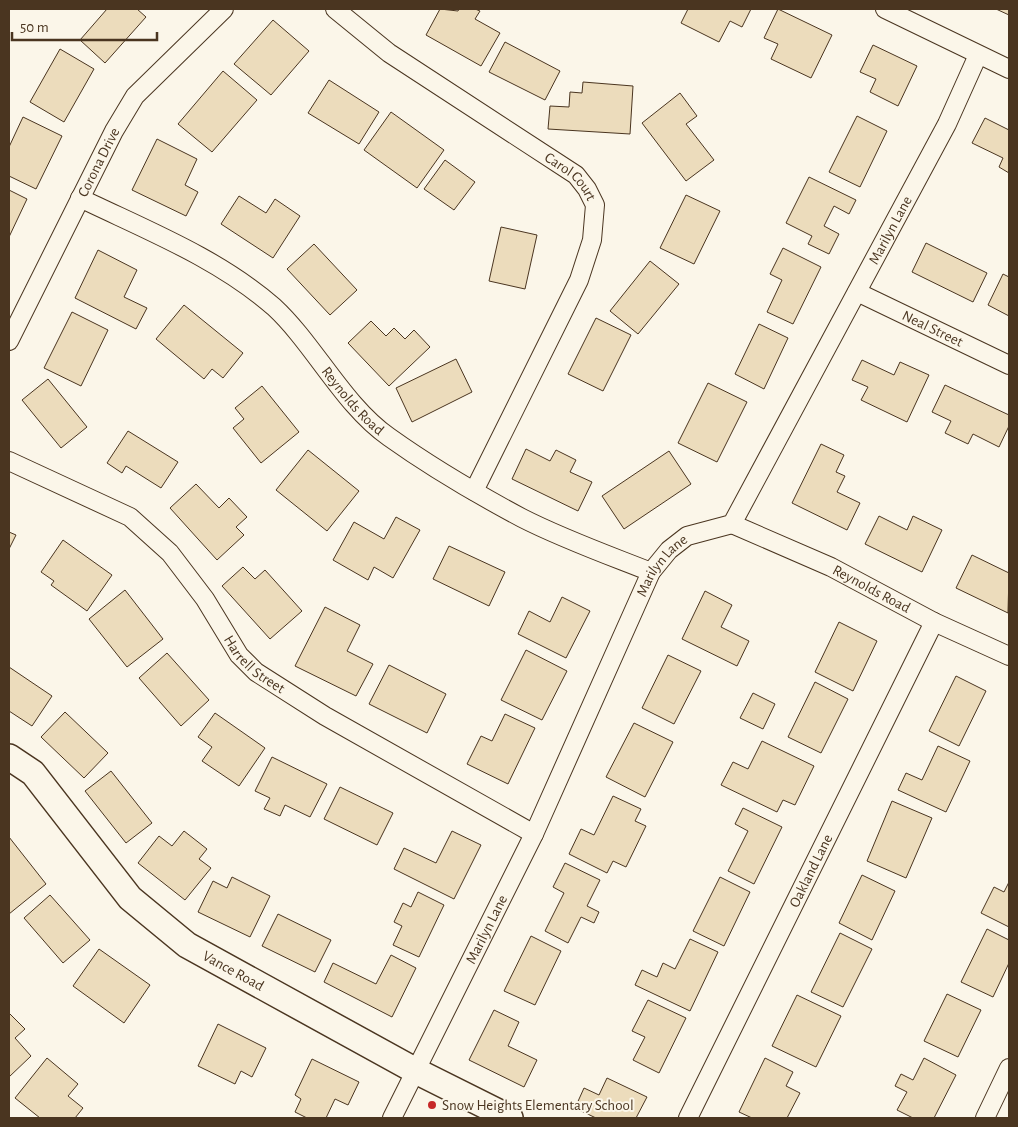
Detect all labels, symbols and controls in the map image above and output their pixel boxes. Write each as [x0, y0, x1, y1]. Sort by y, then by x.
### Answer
scale bar [12, 10, 158, 42]
text: 50 m [20, 20, 49, 35]
street label: Corona Drive [75, 125, 122, 199]
street label: Carol Court [542, 150, 599, 203]
street label: Marilyn Lane [866, 194, 915, 267]
street label: Neal Street [900, 308, 965, 350]
street label: Reynolds Road [319, 364, 387, 438]
street label: Marilyn Lane [634, 532, 690, 599]
street label: Reynolds Road [830, 562, 913, 616]
street label: Harrell Street [221, 633, 288, 697]
street label: Oakland Lane [787, 832, 836, 910]
street label: Marilyn Lane [463, 893, 510, 966]
street label: Vance Road [200, 948, 267, 994]
place label: Snow Heights Elementary School [442, 1098, 634, 1113]
marker: Snow Heights Elementary School [426, 1099, 438, 1111]

